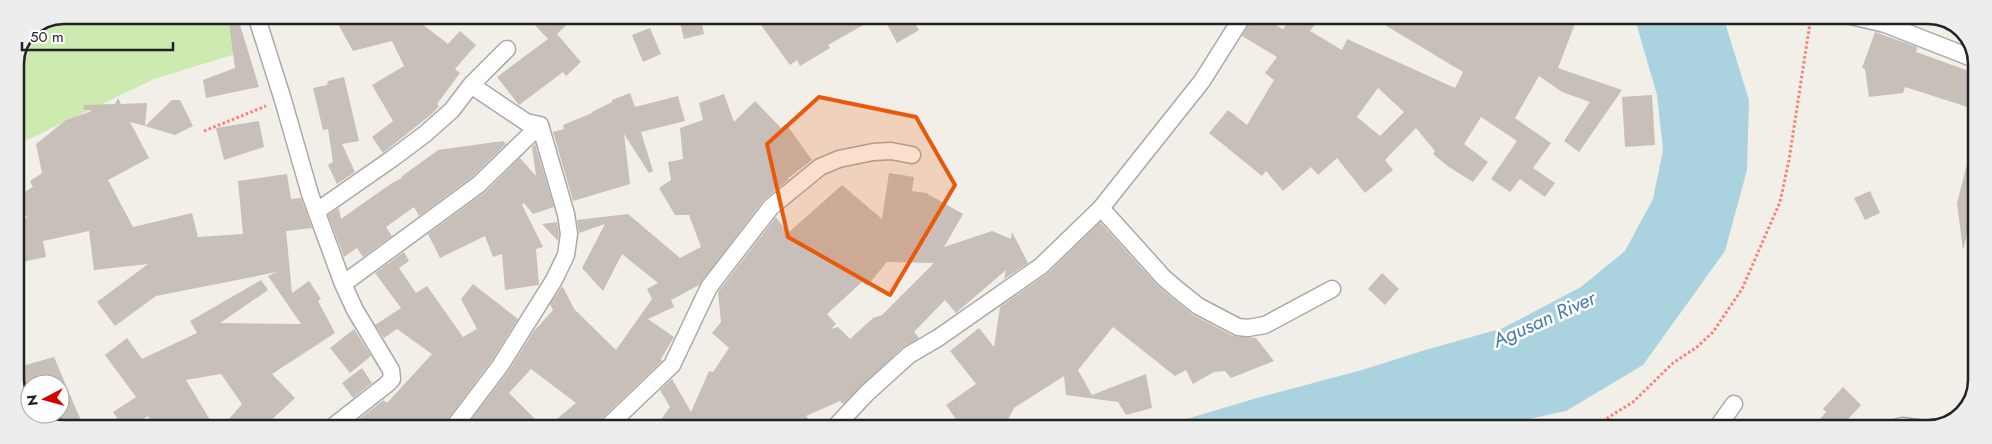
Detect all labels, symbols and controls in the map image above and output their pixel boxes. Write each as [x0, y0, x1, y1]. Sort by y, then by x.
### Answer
scale bar [22, 20, 174, 52]
text: 50 m [30, 26, 64, 48]
water label: Agusan River [1487, 283, 1602, 355]
north arrow [20, 374, 70, 424]
text: N [22, 394, 43, 407]

